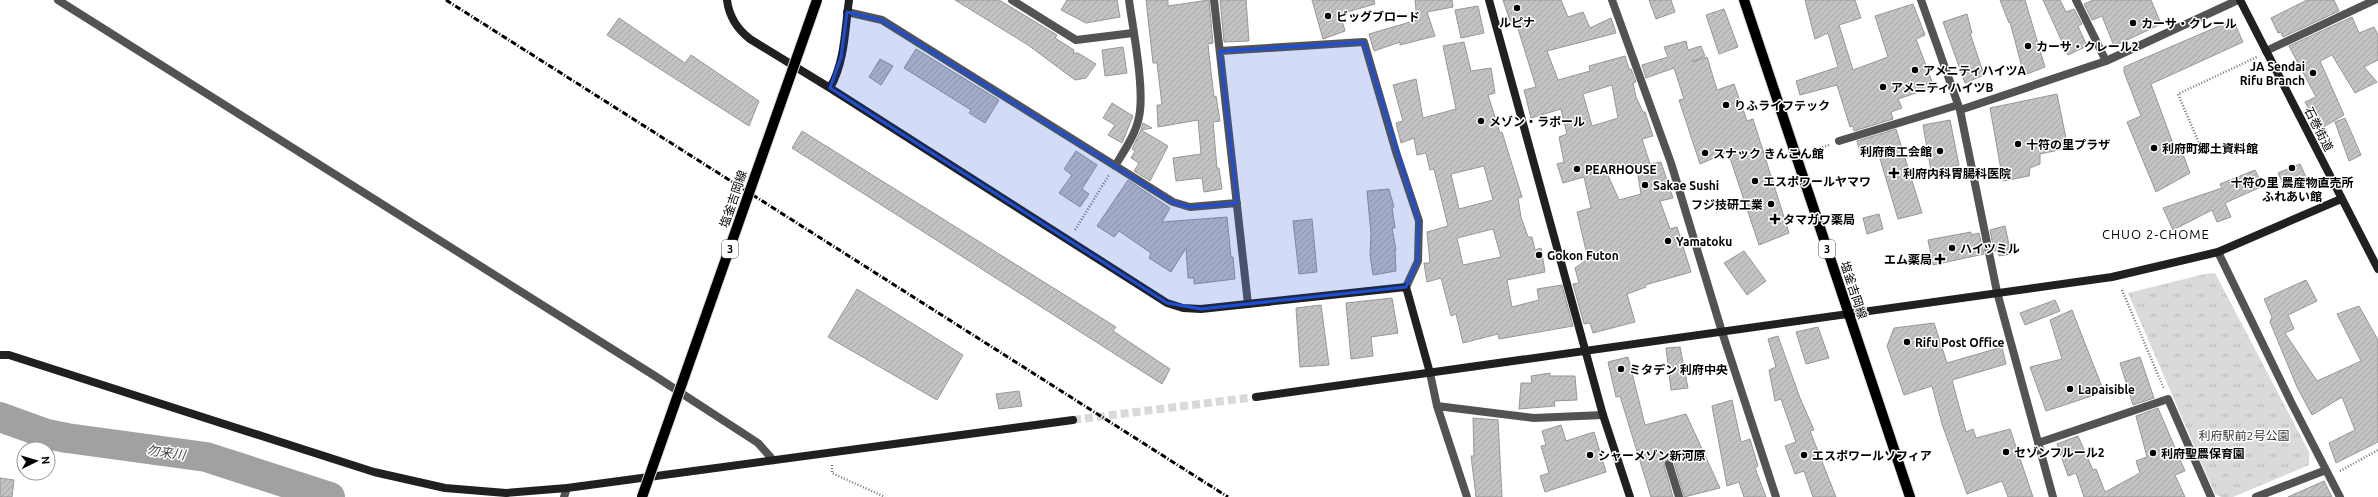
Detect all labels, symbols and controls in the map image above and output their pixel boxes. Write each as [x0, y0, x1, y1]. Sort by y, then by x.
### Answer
marker: ルピナ [1512, 3, 1522, 13]
place label: ビッグブロード [1336, 10, 1420, 23]
marker: ビッグブロード [1323, 11, 1333, 21]
place label: ルピナ [1499, 16, 1535, 29]
place label: カーサ・クレール [2141, 17, 2237, 30]
marker: カーサ・クレール [2128, 18, 2138, 28]
place label: カーサ・クレール2 [2036, 40, 2139, 53]
marker: カーサ・クレール2 [2023, 41, 2033, 51]
place label: JA Sendai Rifu Branch [2240, 60, 2305, 87]
place label: アメニティハイツA [1923, 64, 2026, 77]
marker: アメニティハイツA [1910, 65, 1920, 75]
marker: JA Sendai Rifu Branch [2308, 68, 2318, 78]
place label: アメニティハイツB [1891, 81, 1993, 94]
marker: アメニティハイツB [1878, 82, 1888, 92]
place label: りふライフテック [1734, 99, 1830, 112]
marker: りふライフテック [1721, 100, 1731, 110]
street label: 石巻街道 [2302, 105, 2336, 153]
place label: メゾン・ラポール [1489, 115, 1585, 128]
marker: メゾン・ラポール [1476, 116, 1486, 126]
place label: 十符の里プラザ [2026, 138, 2110, 151]
marker: 十符の里プラザ [2013, 139, 2023, 149]
place label: 利府町郷土資料館 [2162, 142, 2258, 155]
marker: 利府町郷土資料館 [2149, 143, 2159, 153]
place label: 利府商工会館 [1860, 145, 1932, 158]
marker: 利府商工会館 [1935, 146, 1945, 156]
place label: スナック きんこん館 [1713, 147, 1824, 160]
marker: スナック きんこん館 [1700, 148, 1710, 158]
place label: PEARHOUSE [1585, 163, 1657, 176]
marker: 十符の里 農産物直売所 ふれあい館 [2287, 163, 2297, 173]
marker: PEARHOUSE [1572, 164, 1582, 174]
marker: 利府内科胃腸科医院 [1888, 167, 1900, 179]
place label: 利府内科胃腸科医院 [1903, 167, 2011, 180]
street label: 塩釜吉岡線 [717, 169, 749, 229]
place label: エスポワールヤマワ [1763, 175, 1871, 188]
marker: エスポワールヤマワ [1750, 176, 1760, 186]
place label: 十符の里 農産物直売所 ふれあい館 [2231, 176, 2353, 203]
place label: Sakae Sushi [1653, 179, 1719, 192]
marker: Sakae Sushi [1640, 180, 1650, 190]
place label: フジ技研工業 [1691, 198, 1763, 211]
marker: フジ技研工業 [1766, 199, 1776, 209]
place label: タマガワ薬局 [1783, 213, 1855, 226]
marker: タマガワ薬局 [1770, 214, 1780, 224]
district label: CHUO 2-CHOME [2102, 227, 2210, 241]
place label: Yamatoku [1676, 235, 1732, 248]
marker: Yamatoku [1663, 236, 1673, 246]
road number: 3 [722, 240, 738, 258]
road number: 3 [1819, 240, 1835, 258]
place label: ハイツミル [1960, 242, 2020, 255]
marker: ハイツミル [1947, 243, 1957, 253]
place label: Gokon Futon [1547, 249, 1619, 262]
marker: Gokon Futon [1534, 250, 1544, 260]
place label: エム薬局 [1884, 253, 1932, 266]
marker: エム薬局 [1935, 254, 1945, 264]
street label: 塩釜吉岡線 [1839, 259, 1869, 321]
place label: Rifu Post Office [1915, 336, 2005, 349]
marker: Rifu Post Office [1902, 337, 1912, 347]
place label: ミタデン 利府中央 [1629, 363, 1728, 376]
marker: ミタデン 利府中央 [1616, 364, 1626, 374]
place label: Lapaisible [2078, 383, 2135, 396]
marker: Lapaisible [2065, 384, 2075, 394]
park label: 利府駅前2号公園 [2199, 429, 2289, 442]
north arrow [16, 441, 56, 481]
water label: 勿来川 [146, 442, 188, 462]
place label: セゾンフルール2 [2014, 446, 2105, 459]
marker: セゾンフルール2 [2001, 447, 2011, 457]
place label: 利府聖農保育園 [2161, 447, 2245, 460]
marker: 利府聖農保育園 [2148, 448, 2158, 458]
place label: シャーメゾン新河原 [1598, 449, 1706, 462]
place label: エスポワールソフィア [1812, 449, 1932, 462]
marker: シャーメゾン新河原 [1585, 450, 1595, 460]
marker: エスポワールソフィア [1799, 450, 1809, 460]
text: N [40, 456, 52, 465]

